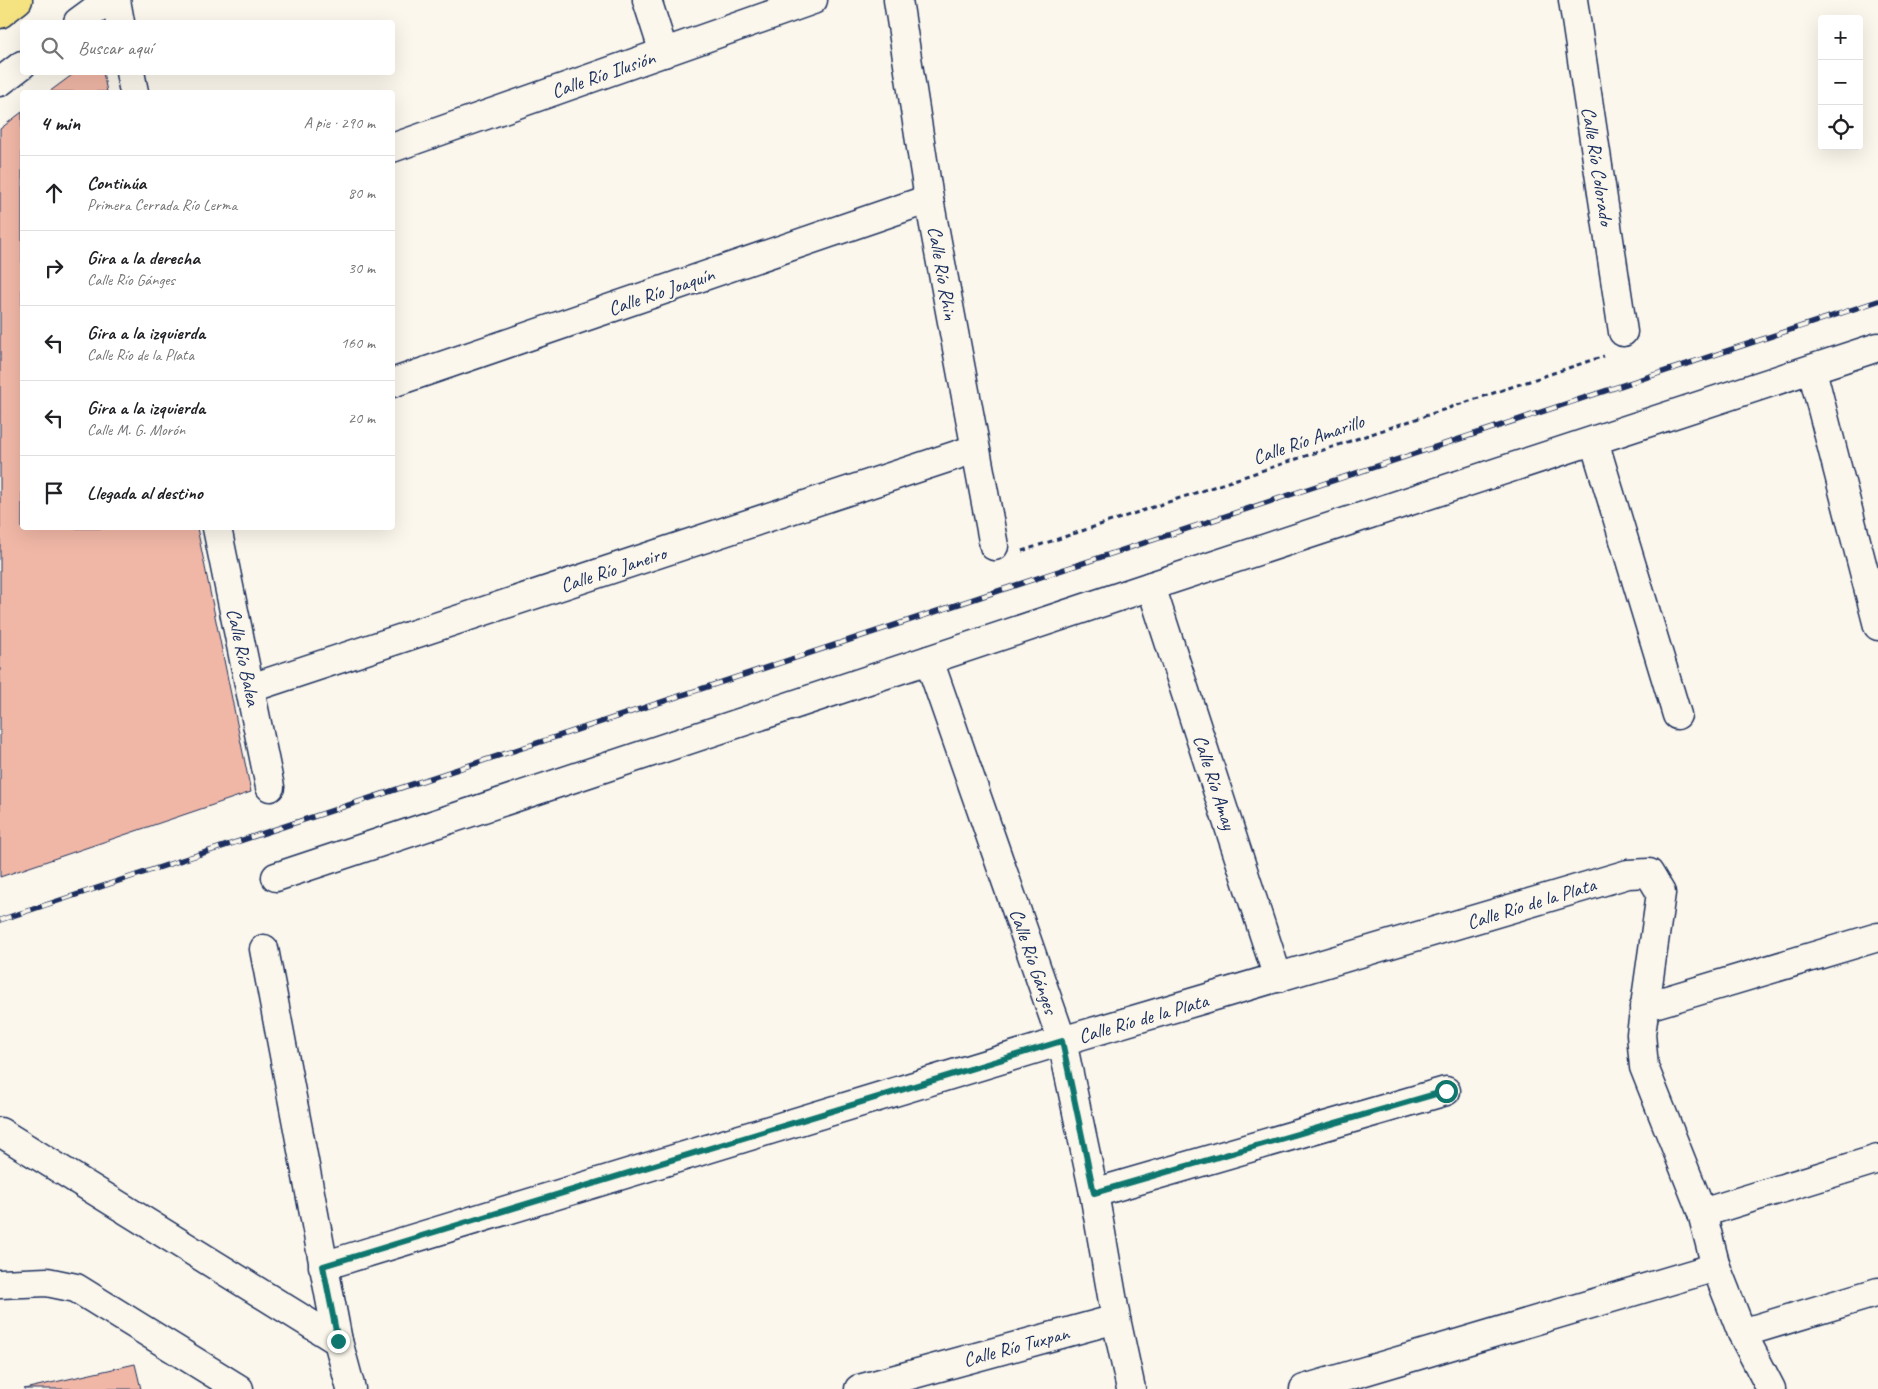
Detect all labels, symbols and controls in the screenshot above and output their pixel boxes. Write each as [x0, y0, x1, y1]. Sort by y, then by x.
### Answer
map controls [1818, 15, 1863, 150]
button: + [1818, 15, 1863, 60]
search box [20, 20, 395, 75]
icon: search [38, 34, 66, 62]
text: Buscar aquí [78, 36, 152, 60]
street label: Calle Río Ilusión [548, 45, 659, 104]
button: − [1818, 60, 1863, 105]
street label: Calle Río Colorado [1576, 105, 1620, 229]
button: locate [1818, 105, 1863, 150]
text: 4 min [40, 110, 80, 136]
text: A pie · 290 m [304, 113, 375, 133]
text: Continúa [87, 171, 146, 195]
icon: ahead [40, 179, 68, 207]
text: 80 m [348, 183, 375, 203]
text: Primera Cerrada Río Lerma [87, 195, 237, 215]
street label: Calle Río Rhin [922, 224, 963, 323]
text: Gira a la derecha [87, 246, 200, 270]
icon: right [40, 254, 68, 282]
text: 30 m [348, 258, 375, 278]
street label: Calle Río Joaquín [605, 261, 719, 321]
text: Calle Río Gánges [87, 270, 175, 290]
text: Gira a la izquierda [87, 321, 205, 345]
icon: left [40, 329, 68, 357]
text: 160 m [341, 333, 375, 353]
text: Calle Río de la Plata [87, 345, 194, 365]
text: Gira a la izquierda [87, 396, 205, 420]
icon: left [40, 404, 68, 432]
text: 20 m [348, 408, 375, 428]
street label: Calle Río Amarillo [1249, 408, 1368, 470]
text: Calle M. G. Morón [87, 420, 185, 440]
icon: arrive [40, 479, 68, 507]
text: Llegada al destino [87, 481, 203, 505]
street label: Calle Río Janeiro [557, 540, 671, 598]
street label: Calle Río Balea [221, 606, 266, 709]
street label: Calle Río Amay [1187, 732, 1242, 834]
street label: Calle Río de la Plata [1464, 871, 1601, 935]
street label: Calle Río Gánges [1004, 905, 1064, 1019]
street label: Calle Río de la Plata [1076, 988, 1213, 1049]
route start [1435, 1080, 1458, 1103]
street label: Calle Río Tuxpan [960, 1320, 1073, 1373]
route end [327, 1330, 350, 1353]

